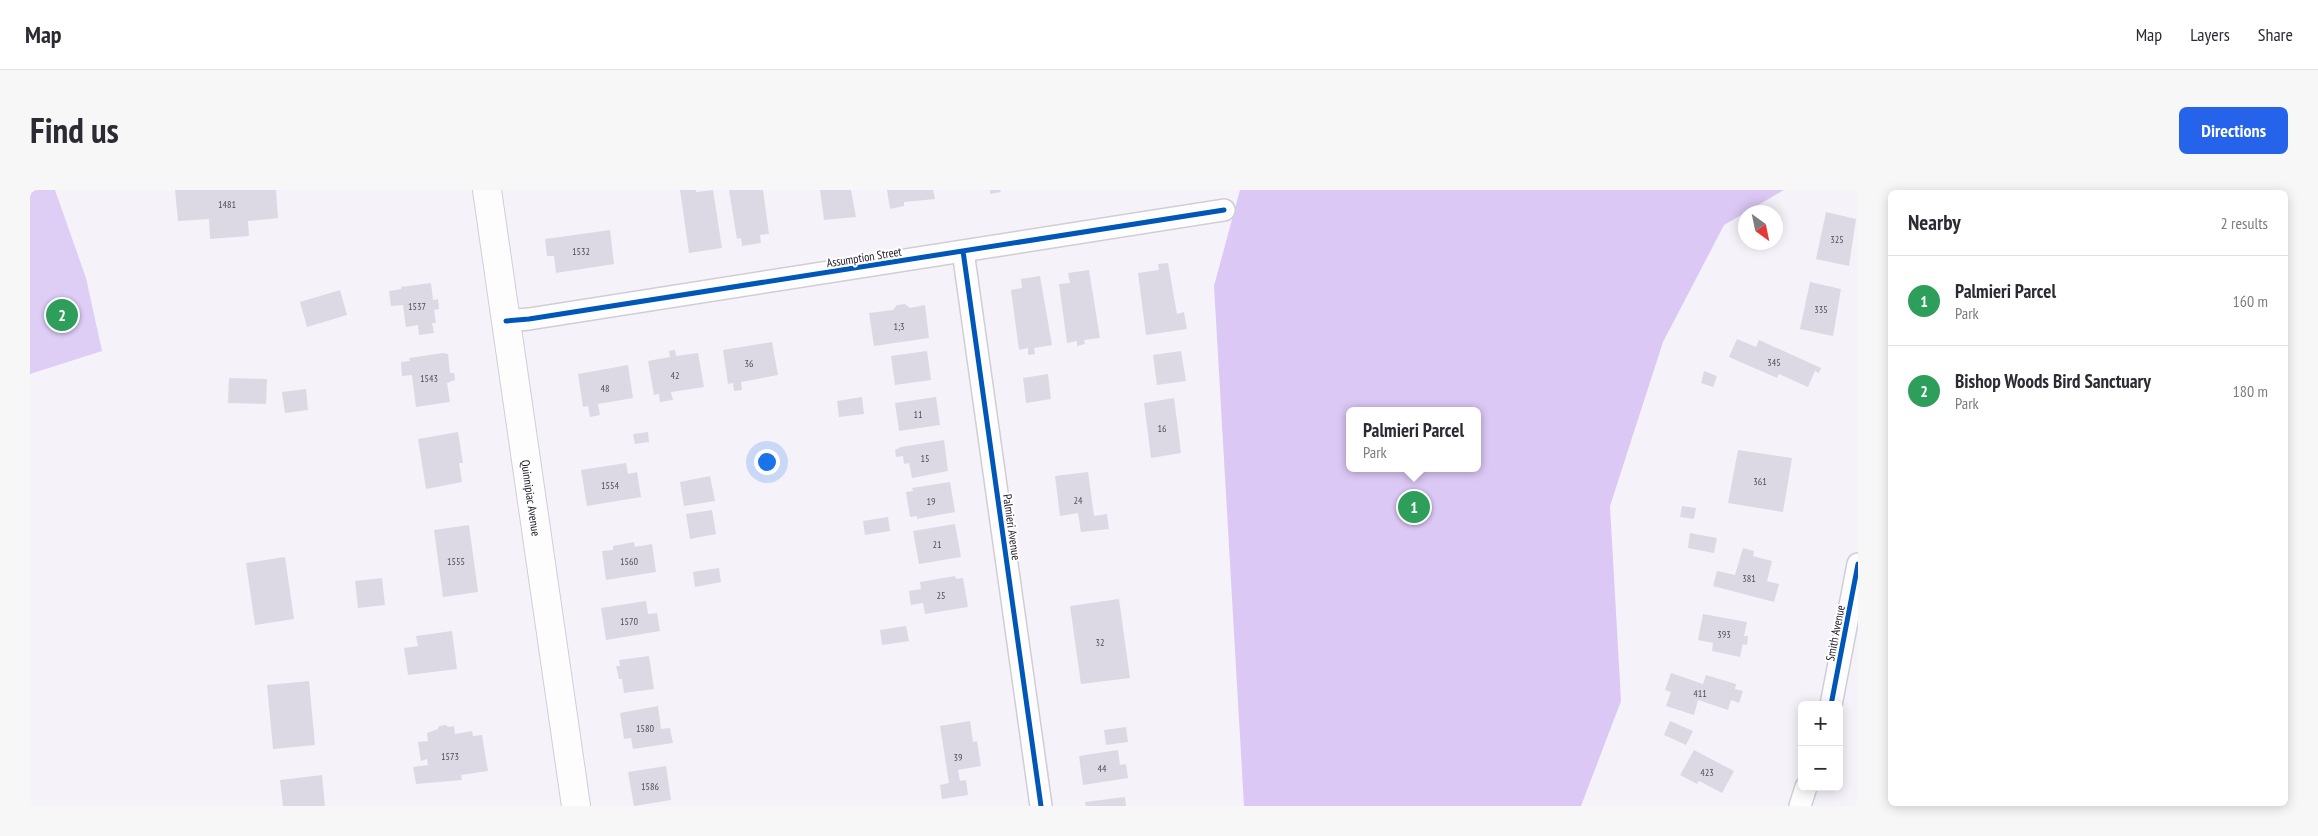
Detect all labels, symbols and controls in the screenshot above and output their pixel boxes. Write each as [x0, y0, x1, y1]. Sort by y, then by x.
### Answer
text: Map [25, 19, 62, 50]
text: Map [2136, 23, 2162, 46]
text: Layers [2190, 23, 2230, 46]
text: Share [2258, 23, 2293, 46]
text: Find us [30, 107, 119, 153]
button: Directions [2179, 107, 2288, 154]
house number: 1481 [218, 198, 236, 211]
north arrow [1738, 205, 1783, 250]
text: Nearby [1908, 209, 1961, 236]
text: 2 results [2221, 213, 2268, 233]
house number: 325 [1830, 233, 1844, 246]
street label: Assumption Street [825, 244, 903, 270]
house number: 1532 [572, 245, 590, 258]
text: Palmieri Parcel [1955, 279, 2056, 303]
text: 1 [1920, 291, 1928, 311]
text: 160 m [2233, 291, 2268, 311]
pin: 2 [46, 296, 78, 334]
house number: 1537 [408, 300, 426, 313]
house number: 335 [1814, 303, 1828, 316]
text: Park [1955, 303, 1979, 323]
house number: 1;3 [893, 320, 905, 333]
house number: 345 [1767, 356, 1781, 369]
house number: 36 [745, 357, 754, 370]
house number: 42 [671, 369, 680, 382]
text: Bishop Woods Bird Sanctuary [1955, 369, 2151, 393]
house number: 1543 [420, 372, 438, 385]
text: 2 [1920, 381, 1928, 401]
text: 180 m [2233, 381, 2268, 401]
house number: 48 [601, 382, 610, 395]
text: Park [1955, 393, 1979, 413]
popup [1346, 407, 1481, 472]
house number: 11 [914, 408, 923, 421]
text: Palmieri Parcel [1363, 418, 1464, 442]
house number: 16 [1158, 422, 1167, 435]
text: Park [1363, 442, 1387, 462]
your location [754, 449, 780, 475]
house number: 15 [921, 452, 930, 465]
street label: Quinnipiac Avenue [519, 459, 544, 537]
house number: 361 [1753, 475, 1767, 488]
house number: 1554 [601, 479, 620, 492]
pin: 1 [1398, 488, 1430, 526]
street label: Palmieri Avenue [1000, 493, 1024, 561]
house number: 24 [1074, 494, 1083, 507]
house number: 19 [927, 495, 936, 508]
house number: 21 [933, 538, 942, 551]
house number: 1555 [447, 555, 465, 568]
house number: 1560 [620, 555, 639, 568]
house number: 381 [1742, 572, 1756, 585]
house number: 25 [937, 589, 946, 602]
street label: Smith Avenue [1822, 604, 1848, 662]
house number: 1570 [620, 615, 639, 628]
house number: 393 [1717, 628, 1731, 641]
house number: 32 [1096, 636, 1105, 649]
house number: 411 [1693, 687, 1707, 700]
map controls [1798, 701, 1843, 791]
button: + [1798, 701, 1843, 746]
house number: 1580 [636, 722, 655, 735]
button: − [1798, 746, 1843, 791]
house number: 1573 [441, 750, 459, 763]
house number: 39 [954, 751, 963, 764]
house number: 44 [1098, 762, 1107, 775]
house number: 423 [1700, 766, 1714, 779]
house number: 1586 [641, 780, 660, 793]

